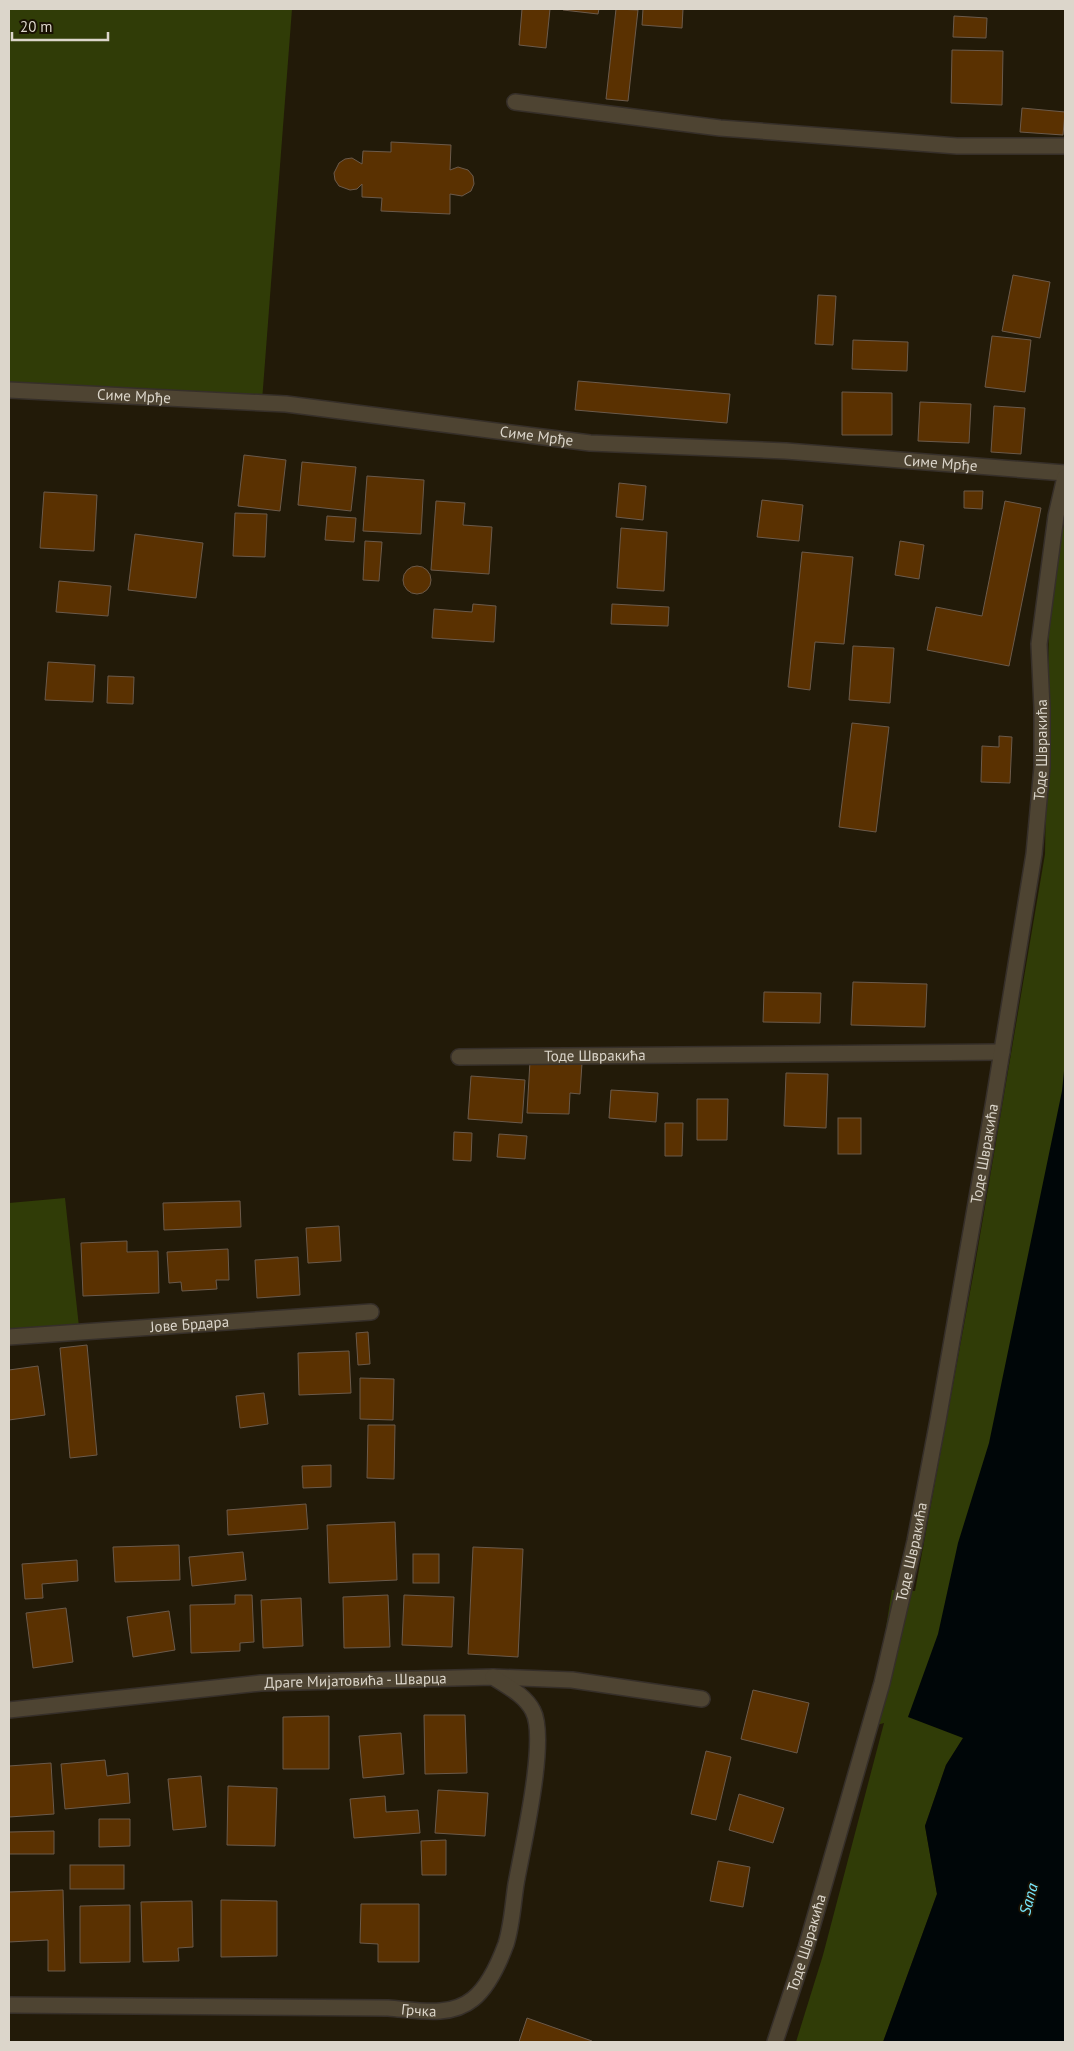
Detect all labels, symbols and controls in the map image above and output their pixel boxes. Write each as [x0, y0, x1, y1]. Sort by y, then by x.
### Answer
scale bar [12, 10, 109, 42]
text: 20 m [20, 17, 53, 36]
street label: Симе Мрђе [96, 384, 171, 407]
street label: Симе Мрђе [499, 422, 575, 450]
street label: Симе Мрђе [903, 450, 978, 475]
street label: Тоде Швракића [1029, 699, 1051, 801]
street label: Тоде Швракића [544, 1045, 646, 1065]
street label: Тоде Швракића [966, 1102, 1002, 1205]
street label: Јове Брдара [148, 1312, 230, 1336]
street label: Тоде Швракића [891, 1501, 931, 1604]
street label: Драге Мијатовића - Шварца [264, 1668, 447, 1692]
water label: Sana [1014, 1881, 1042, 1917]
street label: Тоде Швракића [782, 1892, 830, 1994]
street label: Грчка [400, 1999, 436, 2020]

